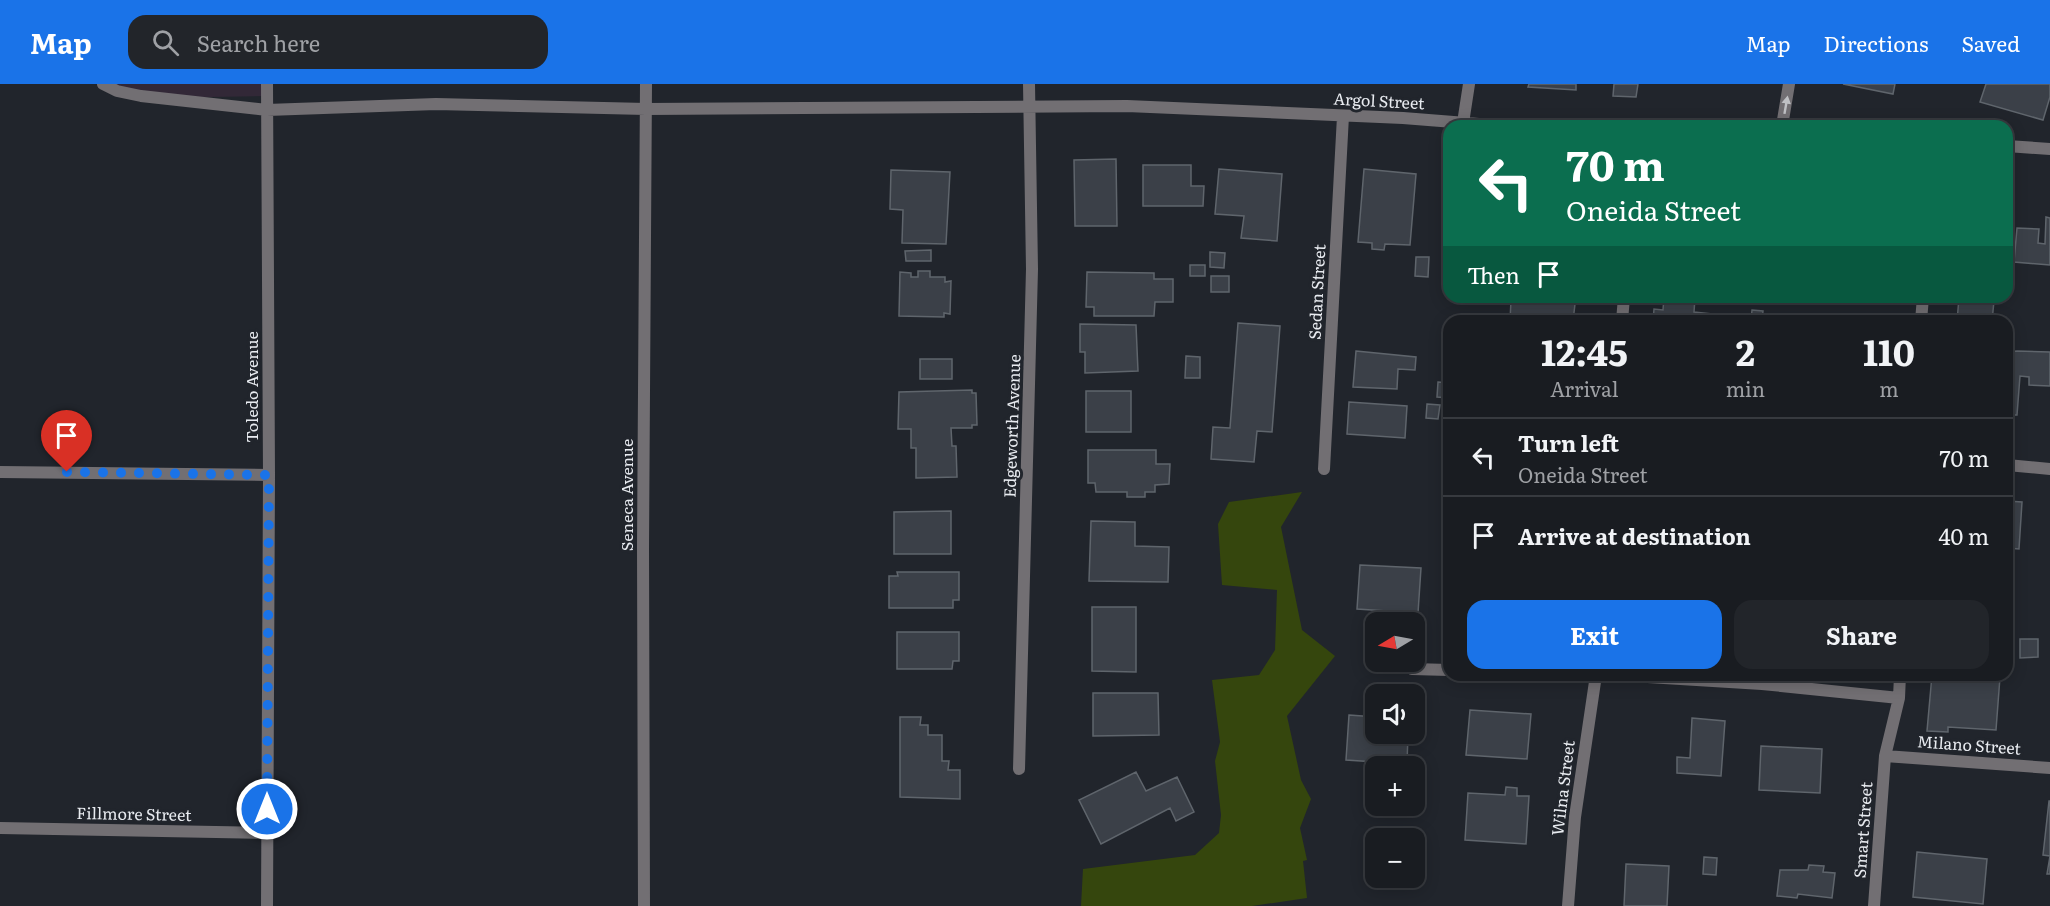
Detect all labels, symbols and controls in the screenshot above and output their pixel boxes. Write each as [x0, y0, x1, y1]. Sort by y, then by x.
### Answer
search box [128, 15, 548, 69]
text: Map [30, 21, 92, 63]
icon: search [149, 26, 182, 59]
text: Search here [197, 26, 320, 59]
text: Map [1746, 27, 1791, 58]
text: Directions [1824, 27, 1929, 58]
text: Saved [1962, 27, 2020, 58]
street label: Argol Street [1333, 86, 1426, 114]
one-way arrow [1781, 95, 1790, 114]
text: 70 m [1566, 132, 1665, 194]
icon: left [1467, 144, 1545, 222]
text: Oneida Street [1566, 189, 1741, 229]
street label: Sedan Street [1302, 243, 1331, 340]
text: Then [1467, 258, 1520, 291]
icon: arrive [1532, 258, 1565, 291]
text: 12:45 [1541, 324, 1628, 377]
text: 2 [1736, 324, 1755, 377]
text: 110 [1863, 324, 1915, 377]
street label: Toledo Avenue [239, 331, 263, 443]
street label: Edgeworth Avenue [997, 354, 1025, 498]
text: Arrival [1550, 373, 1619, 403]
text: min [1726, 373, 1765, 403]
text: m [1879, 373, 1899, 403]
pin [41, 410, 92, 472]
icon: arrive [50, 419, 83, 452]
text: Turn left [1518, 426, 1619, 459]
street label: Seneca Avenue [614, 439, 638, 551]
icon: left [1467, 441, 1500, 474]
text: 70 m [1939, 441, 1989, 474]
text: Oneida Street [1518, 459, 1648, 489]
icon: arrive [1467, 519, 1500, 552]
text: Arrive at destination [1518, 519, 1751, 552]
text: 40 m [1938, 519, 1989, 552]
button: Exit [1467, 600, 1722, 669]
button: Share [1734, 600, 1989, 669]
north arrow [1365, 612, 1425, 672]
map controls [1365, 612, 1425, 888]
button: sound [1365, 684, 1425, 744]
street label: Milano Street [1916, 728, 2022, 760]
street label: Wilna Street [1544, 738, 1580, 837]
button: + [1365, 756, 1425, 816]
position arrow [235, 777, 299, 841]
street label: Smart Street [1847, 780, 1877, 879]
street label: Fillmore Street [76, 800, 192, 826]
button: − [1365, 828, 1425, 888]

